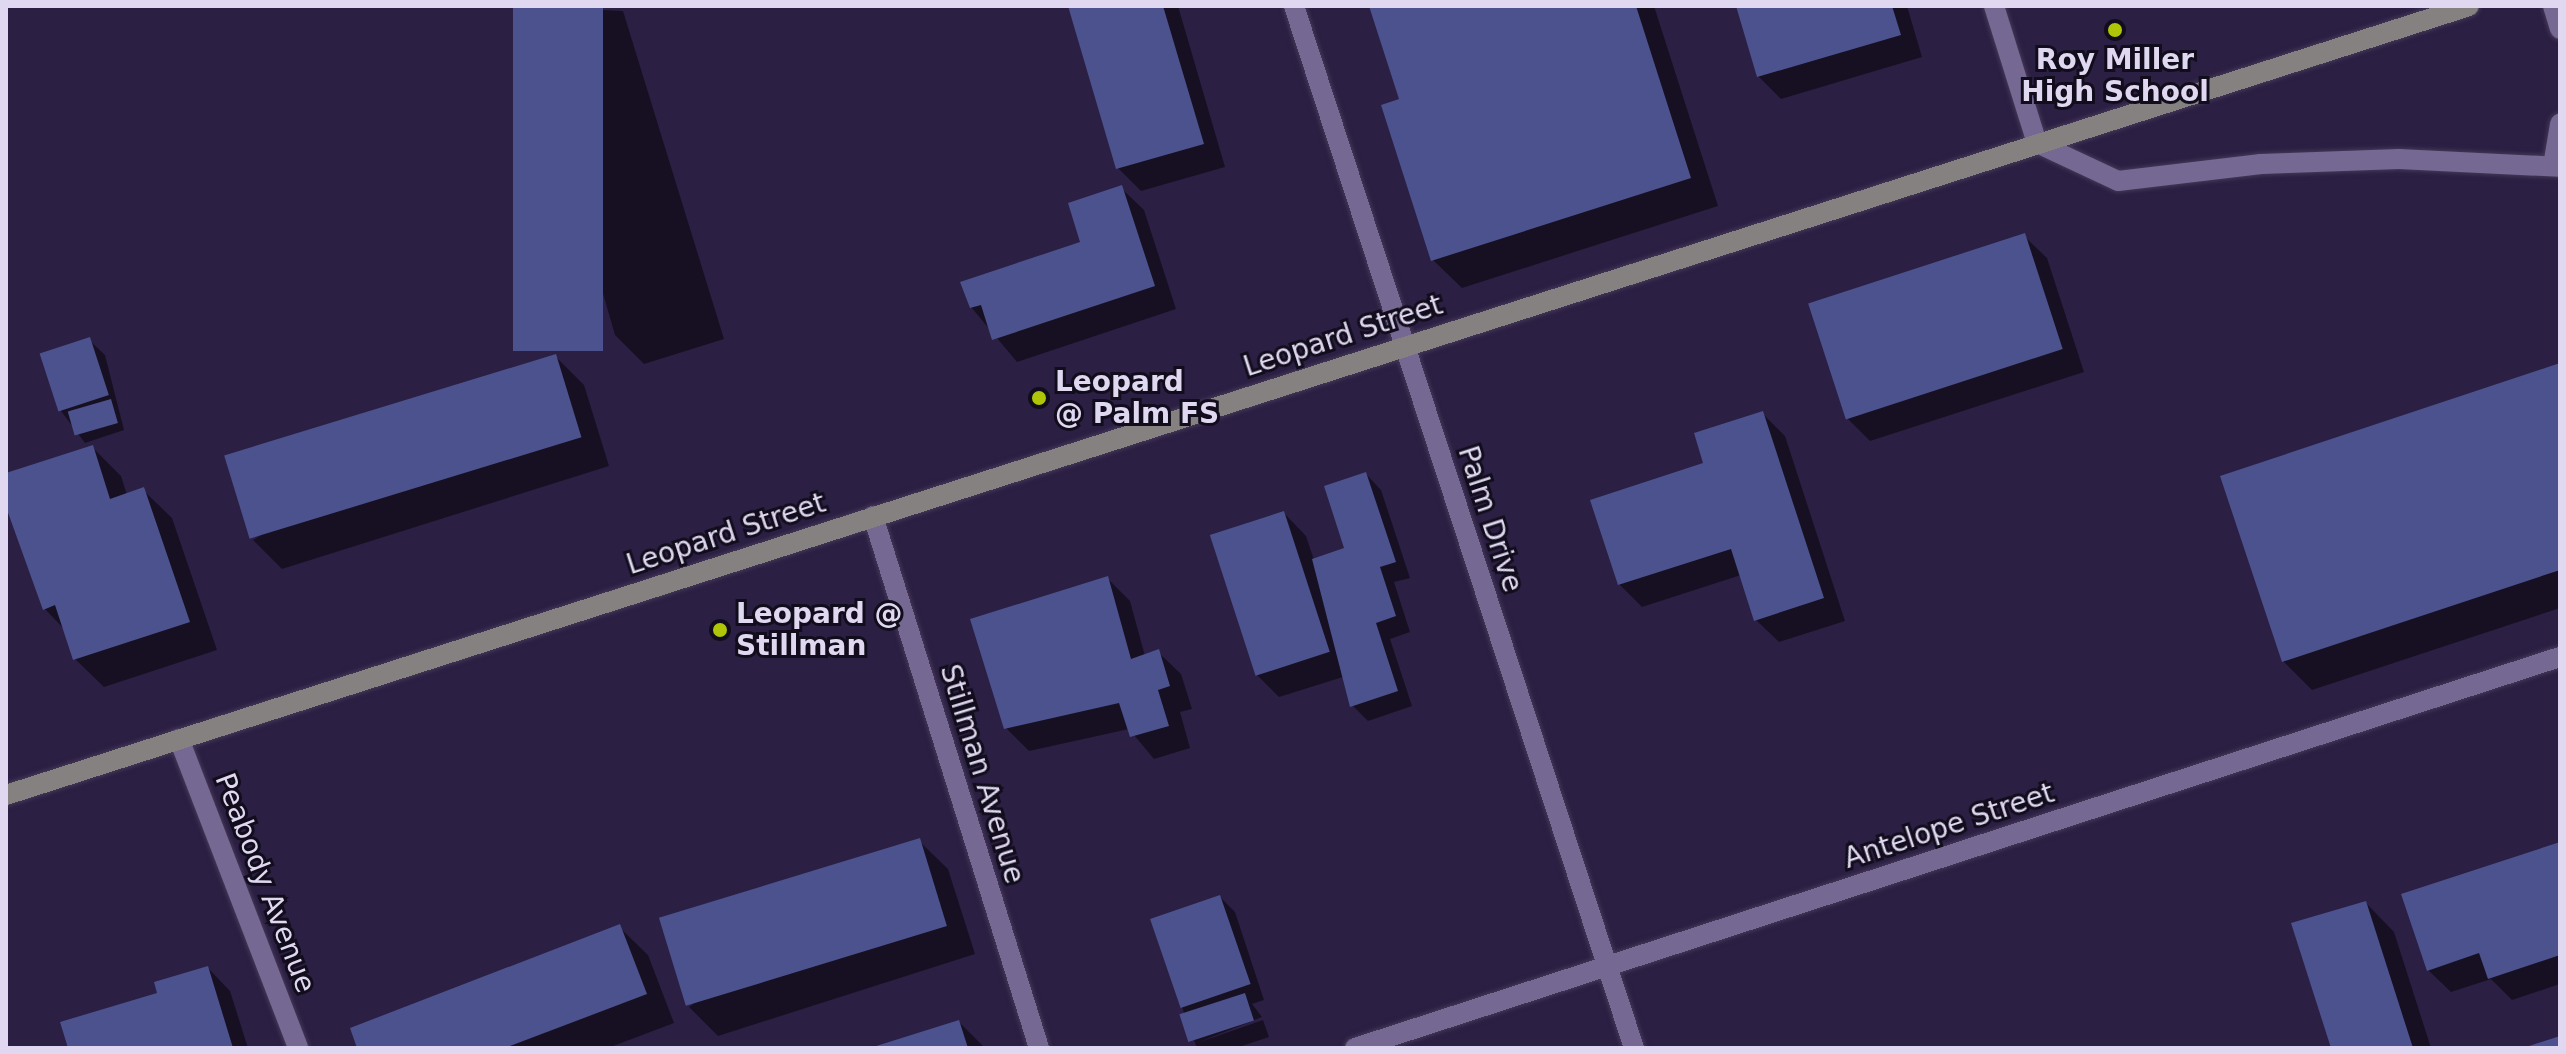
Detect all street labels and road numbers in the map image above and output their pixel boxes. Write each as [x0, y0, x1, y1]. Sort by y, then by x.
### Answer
street label: Leopard Street [1239, 288, 1447, 384]
street label: Palm Drive [1451, 442, 1529, 596]
street label: Leopard Street [622, 486, 830, 582]
street label: Stillman Avenue [933, 660, 1031, 888]
street label: Peabody Avenue [208, 768, 322, 998]
street label: Antelope Street [1840, 776, 2058, 876]

